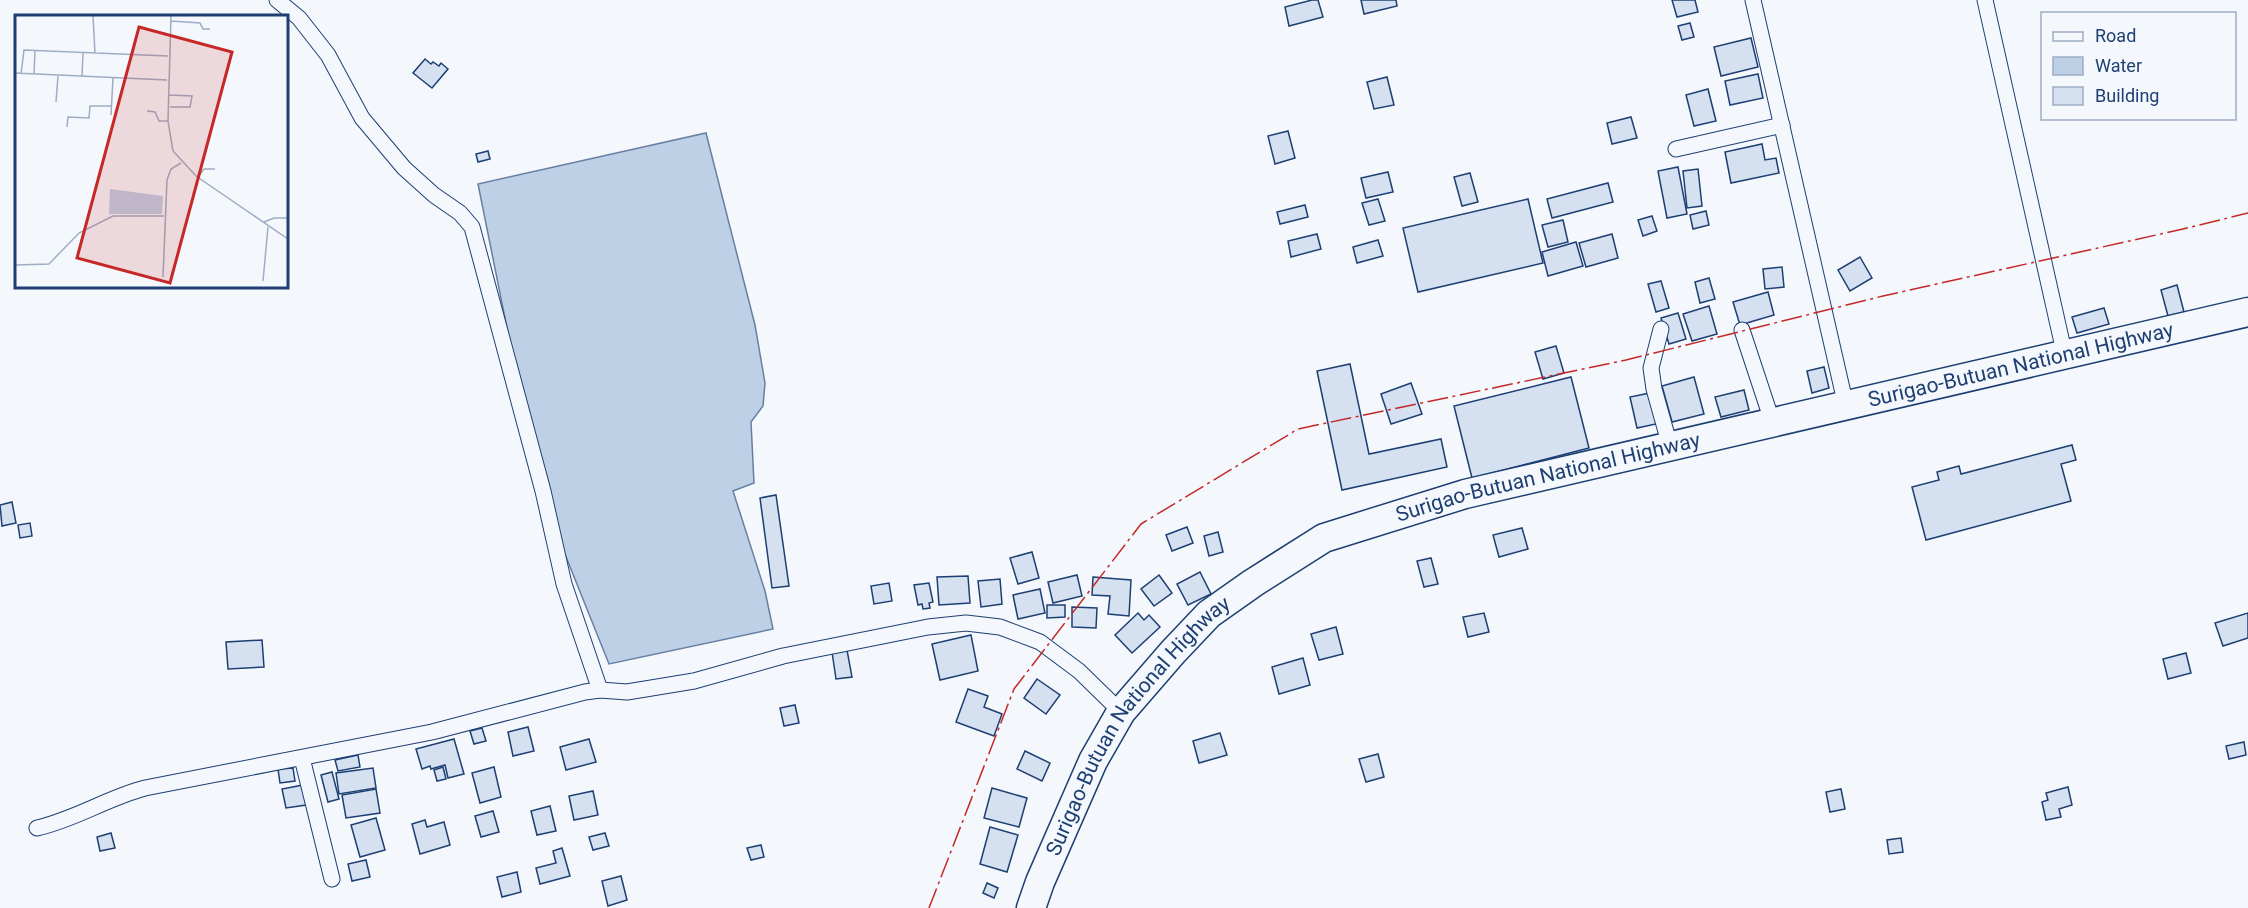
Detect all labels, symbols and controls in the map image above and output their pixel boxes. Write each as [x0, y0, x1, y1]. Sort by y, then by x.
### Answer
legend [2041, 12, 2236, 120]
inset map [15, 15, 288, 288]
text: Road [2095, 25, 2136, 46]
text: Water [2095, 55, 2142, 76]
text: Building [2095, 85, 2159, 106]
street label: Surigao-Butuan National Highway [1866, 318, 2176, 412]
street label: Surigao-Butuan National Highway [1393, 428, 1703, 527]
street label: Surigao-Butuan National Highway [1041, 591, 1235, 859]

